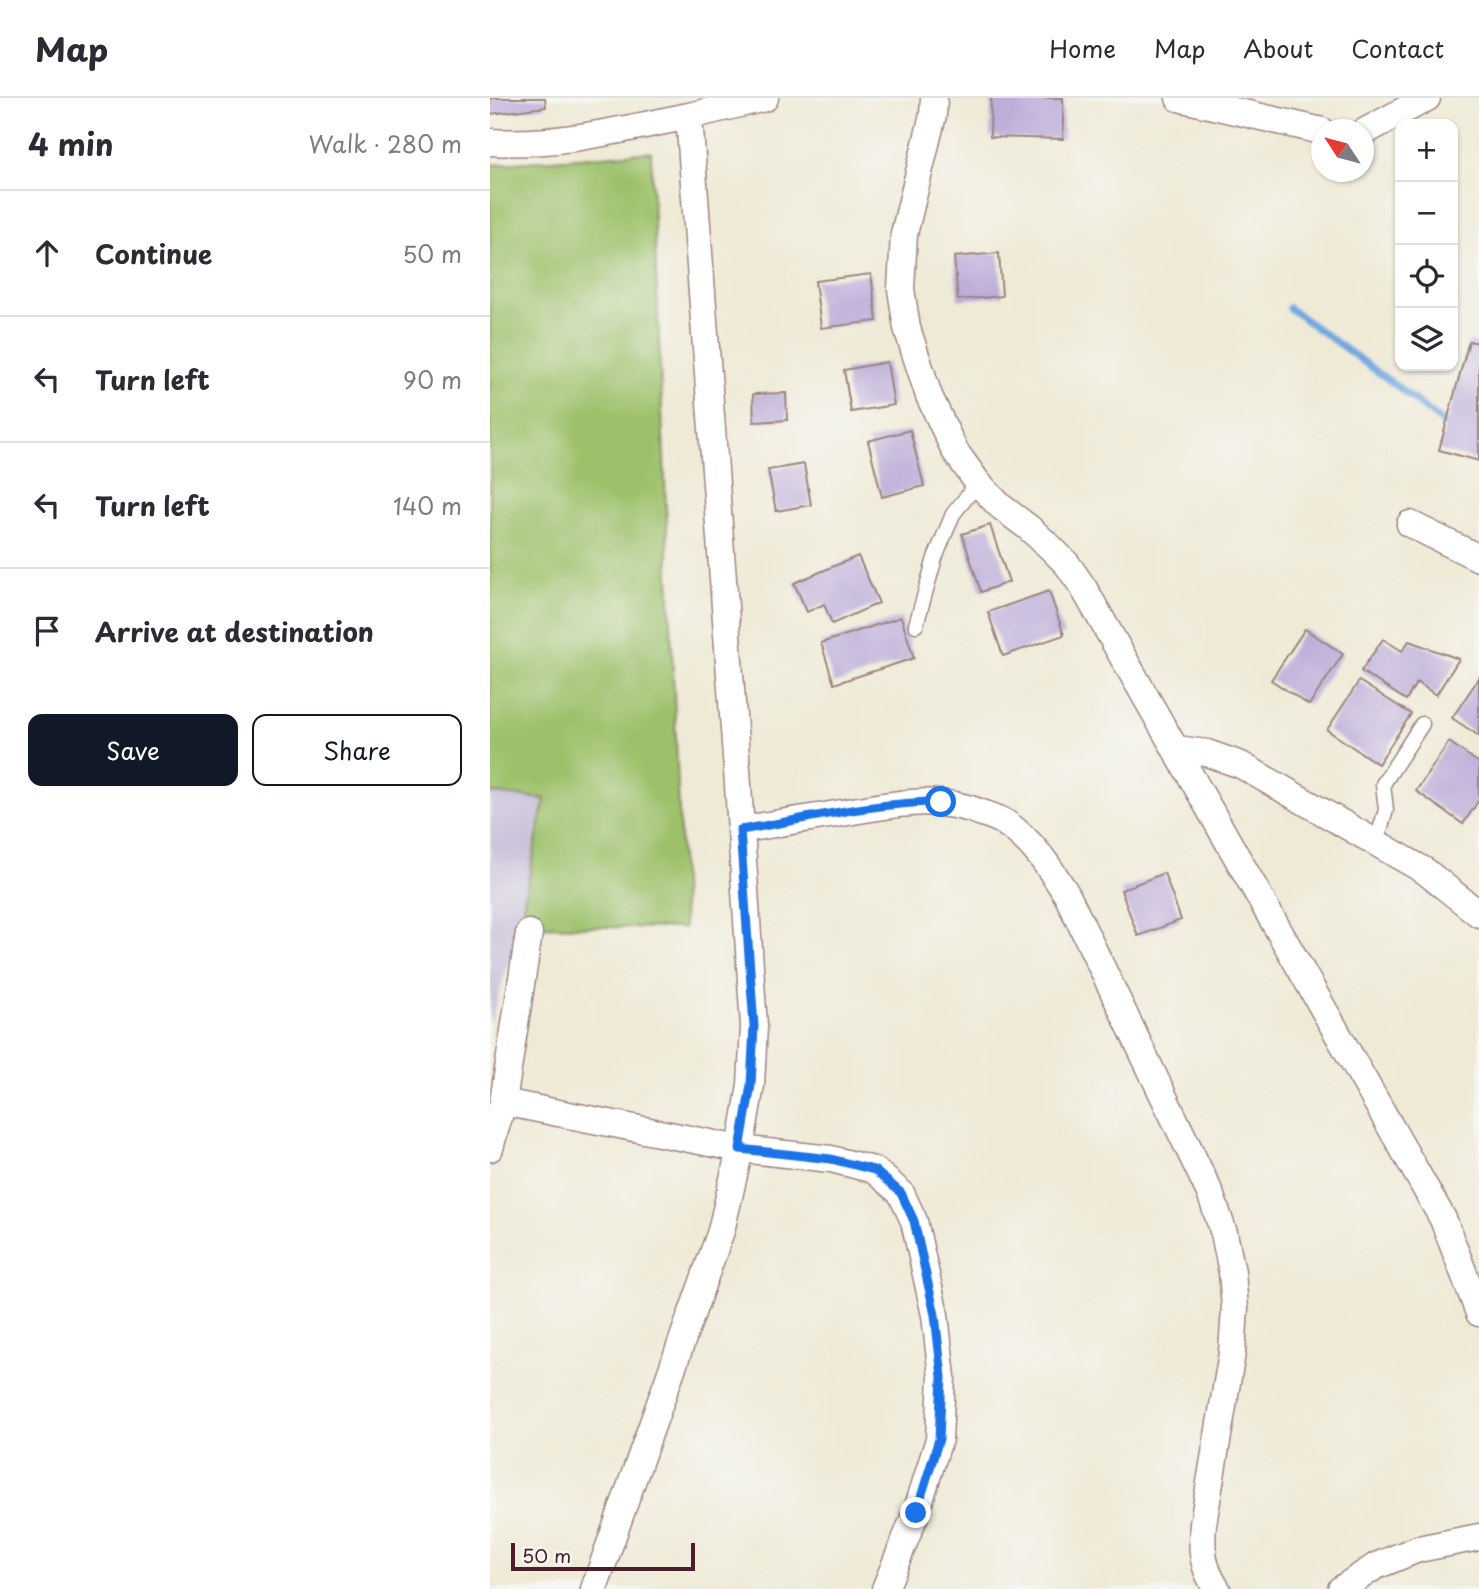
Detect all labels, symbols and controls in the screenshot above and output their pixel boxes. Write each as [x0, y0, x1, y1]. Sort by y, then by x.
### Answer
text: Map [35, 23, 108, 73]
text: Home [1049, 30, 1116, 66]
text: Map [1154, 30, 1205, 66]
text: About [1243, 30, 1313, 66]
text: Contact [1351, 30, 1444, 66]
north arrow [1311, 119, 1374, 182]
map controls [1395, 119, 1458, 371]
button: + [1395, 119, 1458, 182]
text: 4 min [28, 121, 114, 166]
text: Walk · 280 m [309, 126, 462, 161]
button: − [1395, 182, 1458, 245]
icon: ahead [28, 234, 66, 272]
text: Continue [95, 234, 212, 273]
text: 50 m [402, 236, 462, 271]
button: locate [1395, 245, 1458, 308]
button: layers [1395, 308, 1458, 371]
icon: left [28, 360, 66, 398]
text: Turn left [95, 360, 210, 399]
text: 90 m [403, 362, 462, 397]
icon: left [28, 486, 66, 524]
text: Turn left [95, 486, 210, 525]
text: 140 m [393, 488, 462, 523]
icon: arrive [28, 612, 66, 650]
text: Arrive at destination [95, 612, 374, 651]
button: Save [28, 714, 238, 786]
button: Share [252, 714, 462, 786]
route start [925, 786, 956, 817]
route end [900, 1497, 931, 1528]
scale bar [511, 1540, 695, 1572]
text: 50 m [522, 1541, 571, 1569]

